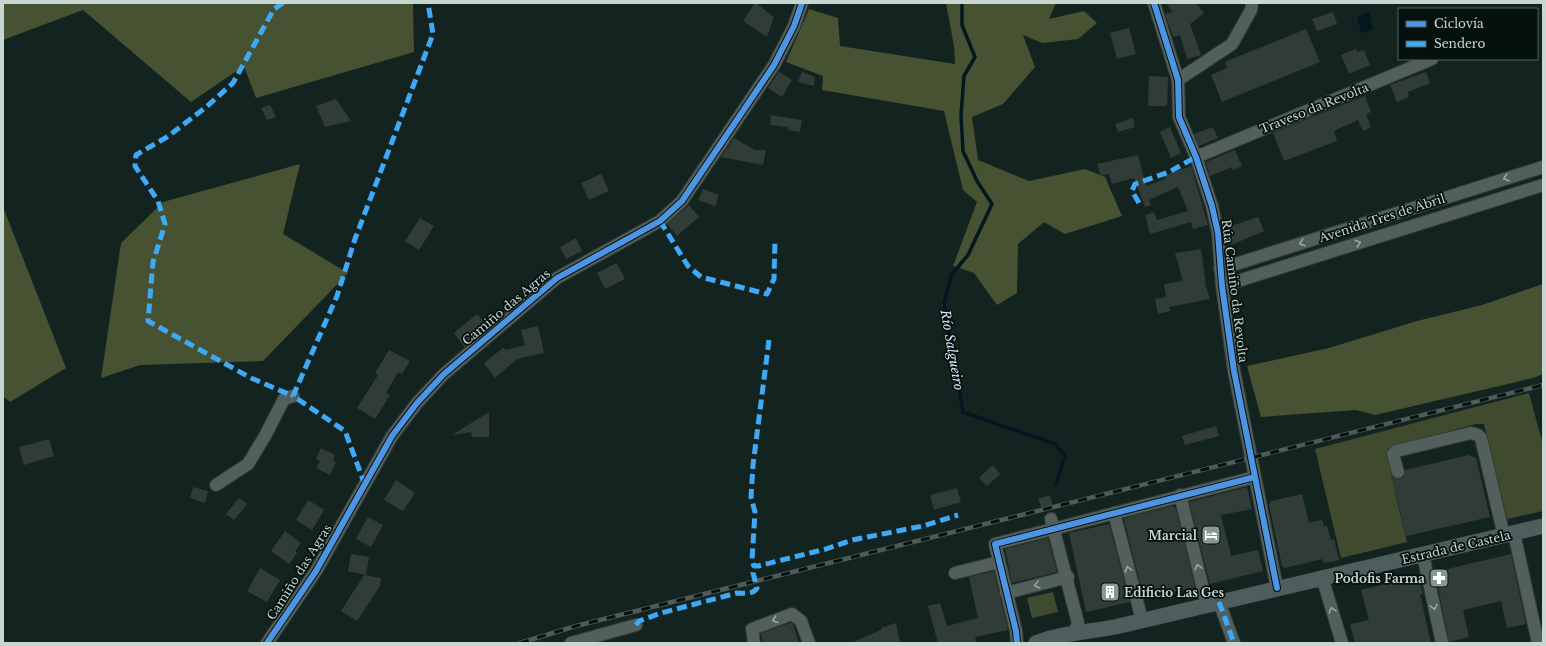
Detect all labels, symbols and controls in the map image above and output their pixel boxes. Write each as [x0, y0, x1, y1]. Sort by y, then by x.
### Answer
legend [1398, 8, 1538, 60]
text: Ciclovía [1434, 16, 1484, 31]
text: Sendero [1434, 36, 1485, 51]
street label: Traveso da Revolta [1258, 79, 1371, 137]
one-way arrow [1503, 174, 1510, 182]
street label: Avenida Tres de Abril [1316, 191, 1447, 246]
street label: Rúa Camiño da Revolta [1219, 218, 1251, 364]
one-way arrow [1299, 239, 1306, 247]
one-way arrow [1355, 240, 1362, 248]
street label: Camiño das Agras [459, 266, 553, 348]
water label: Río Salgueiro [936, 307, 968, 392]
street label: Camiño das Agras [263, 521, 335, 623]
hotel icon: Marcial [1200, 524, 1222, 546]
street label: Estrada de Castela [1400, 527, 1512, 567]
place label: Marcial [1148, 528, 1198, 543]
one-way arrow [1194, 564, 1203, 571]
one-way arrow [1124, 566, 1133, 573]
pharmacy icon: Podofis Farma [1428, 567, 1450, 589]
place label: Podofis Farma [1334, 571, 1425, 586]
one-way arrow [1034, 581, 1040, 589]
building icon: Edificio Las Ges [1099, 581, 1121, 603]
place label: Edificio Las Ges [1124, 585, 1225, 600]
one-way arrow [1429, 604, 1437, 610]
one-way arrow [1328, 607, 1337, 614]
one-way arrow [772, 616, 779, 624]

